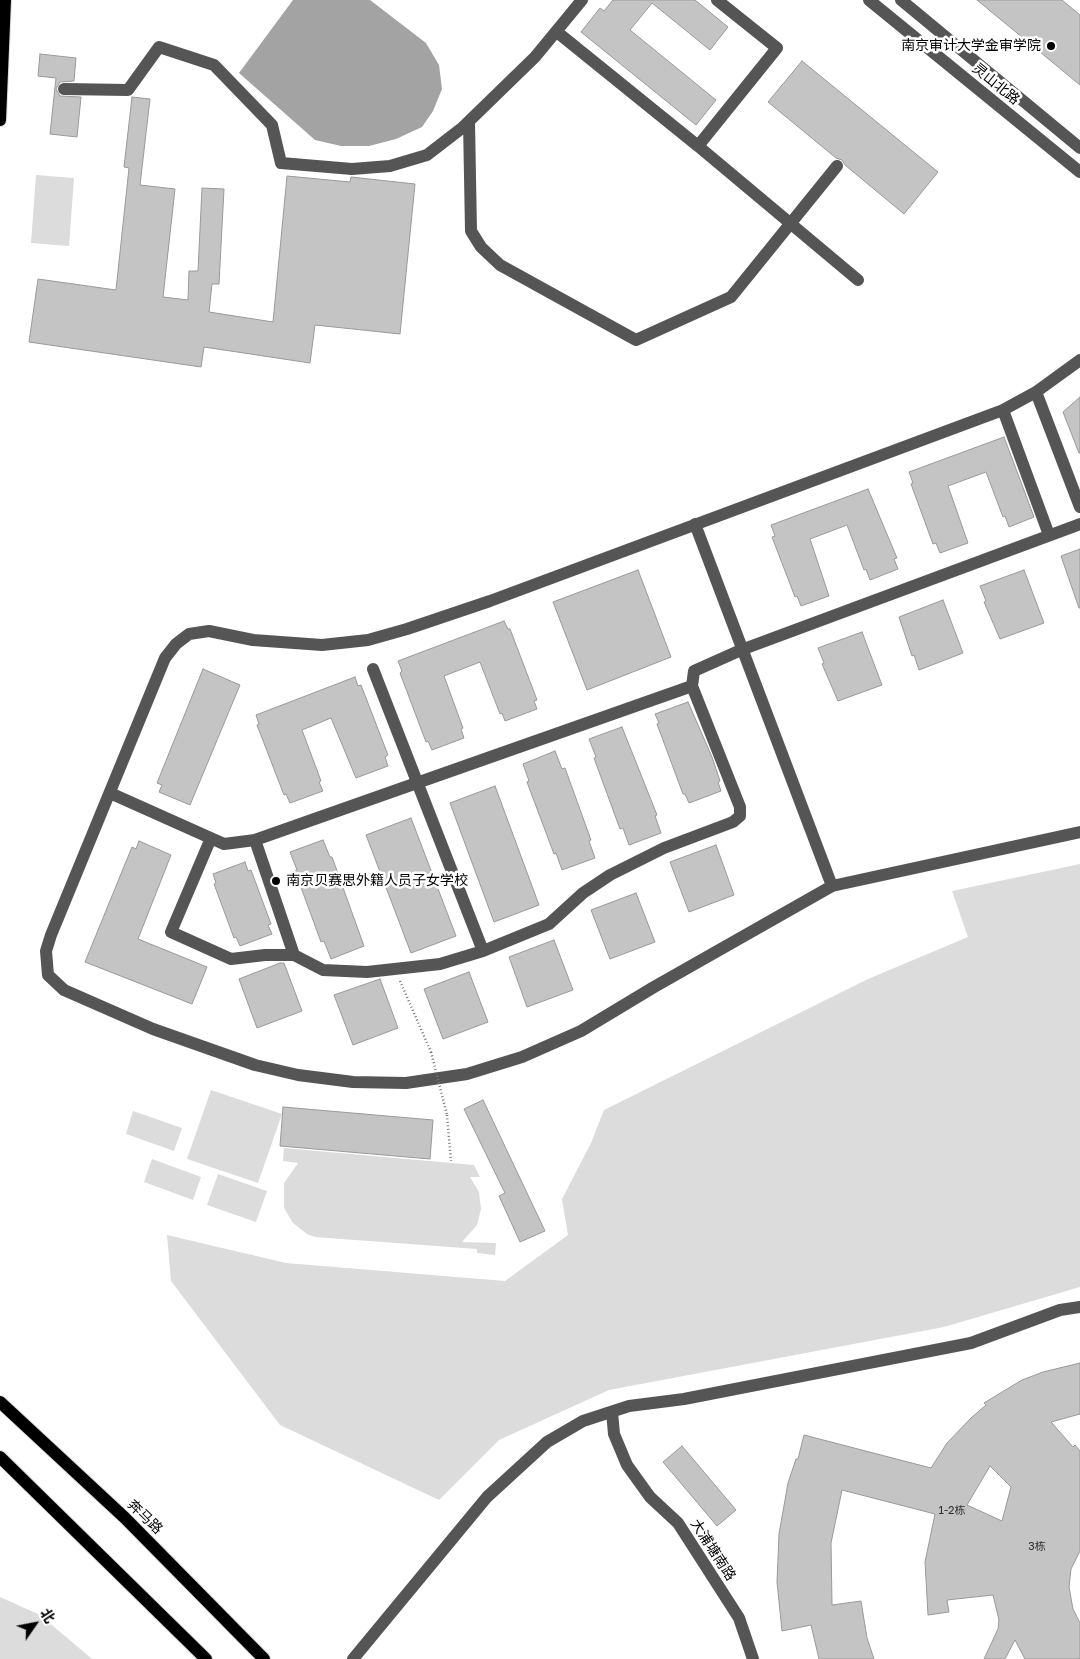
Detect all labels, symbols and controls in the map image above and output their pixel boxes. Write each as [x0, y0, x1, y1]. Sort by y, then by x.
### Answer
place label: 南京审计大学金审学院 [901, 38, 1041, 54]
marker: 南京审计大学金审学院 [1045, 40, 1057, 52]
street label: 灵山北路 [969, 60, 1023, 108]
place label: 南京贝赛思外籍人员子女学校 [286, 873, 468, 889]
marker: 南京贝赛思外籍人员子女学校 [270, 875, 282, 887]
street label: 奔马路 [124, 1496, 166, 1538]
house number: 1-2栋 [939, 1504, 965, 1518]
street label: 大浦塘南路 [687, 1516, 739, 1584]
house number: 3栋 [1028, 1540, 1046, 1554]
north arrow [10, 1599, 60, 1649]
text: 北 [37, 1605, 59, 1626]

